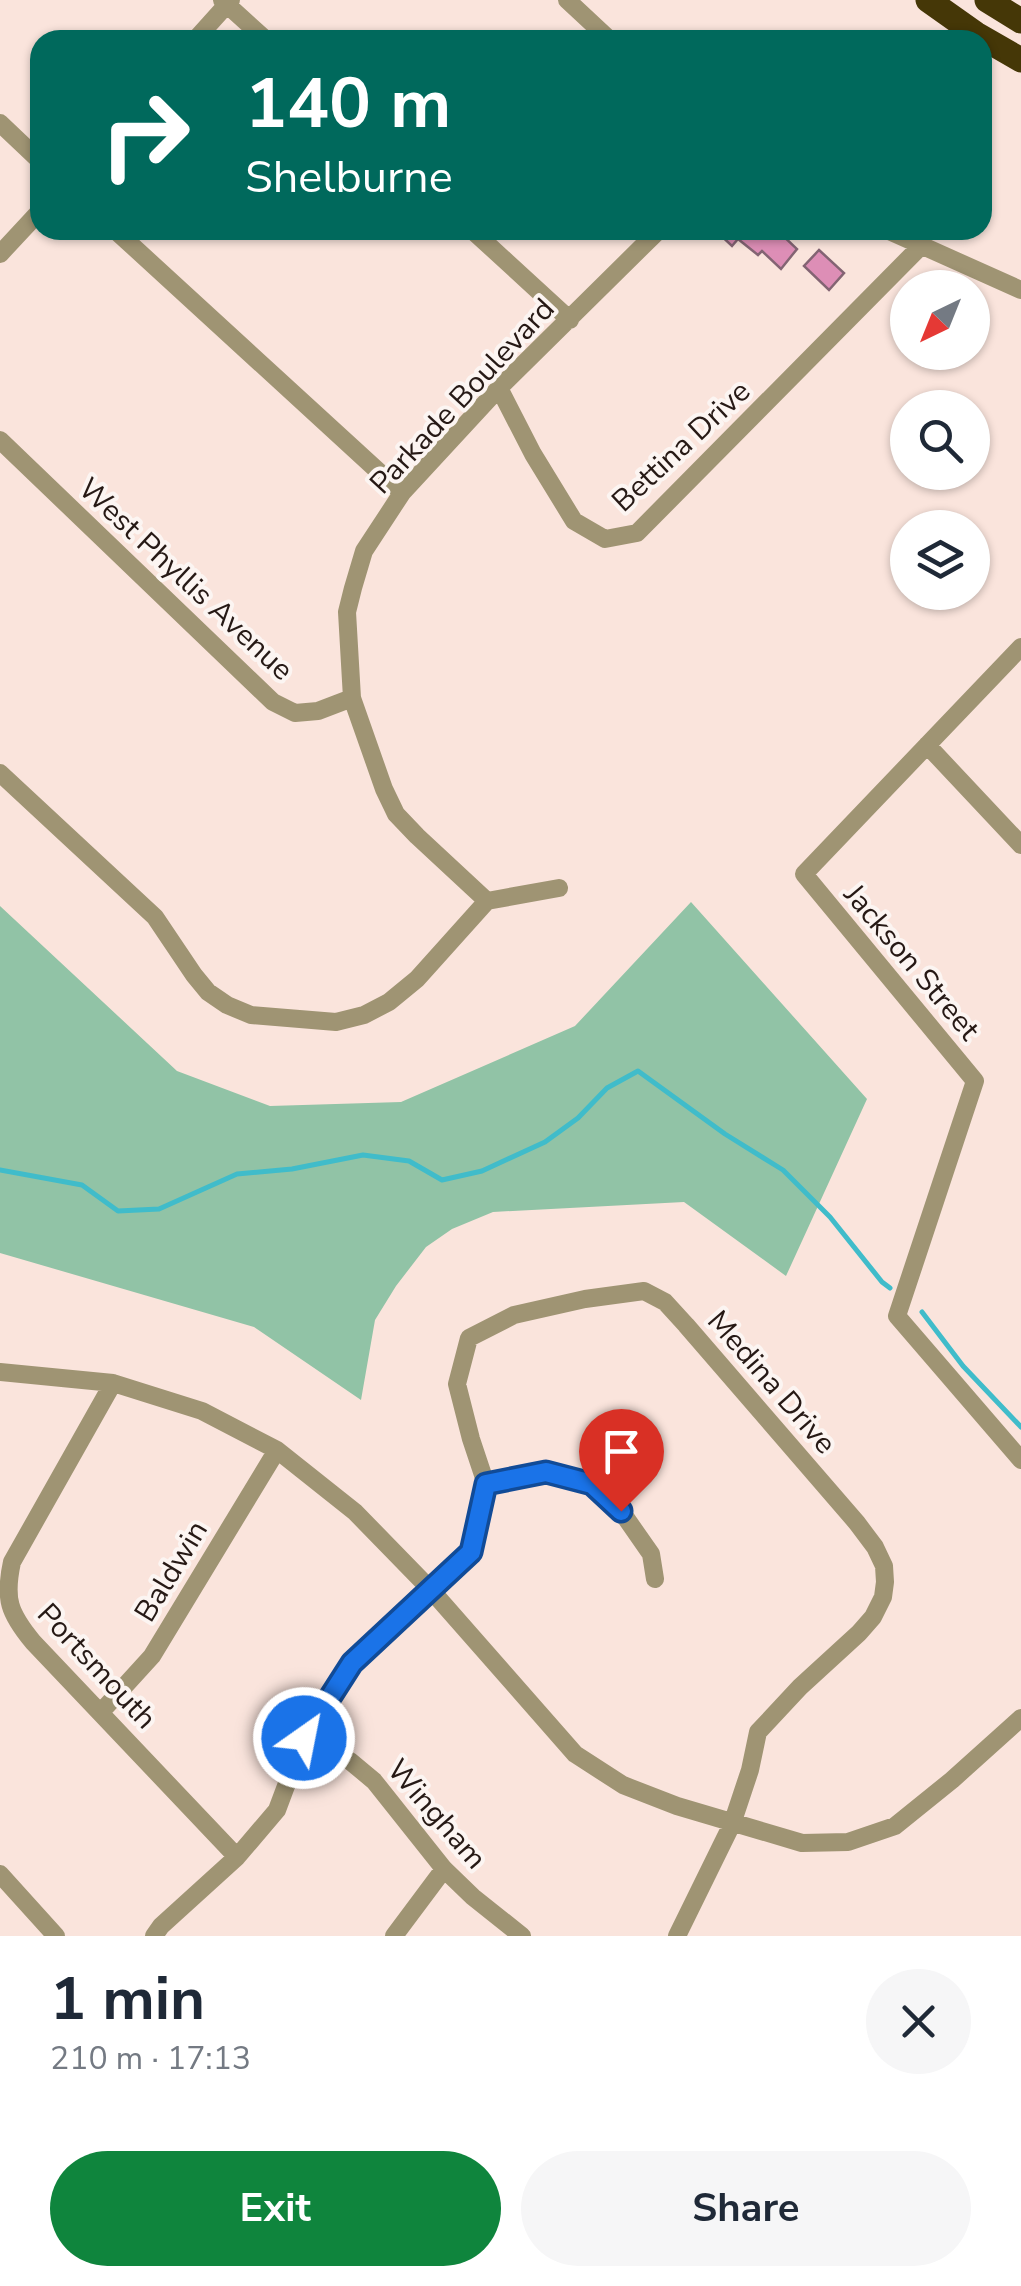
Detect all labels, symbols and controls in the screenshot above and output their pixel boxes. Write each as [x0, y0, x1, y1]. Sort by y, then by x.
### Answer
text: 140 m [245, 56, 451, 152]
icon: right [80, 70, 210, 200]
text: Shelburne [245, 147, 453, 208]
north arrow [890, 270, 990, 370]
map controls [890, 270, 990, 610]
street label: Parkade Boulevard [361, 289, 564, 503]
street label: Bettina Drive [603, 371, 760, 521]
button: search [890, 390, 990, 490]
street label: West Phyllis Avenue [69, 469, 302, 690]
button: layers [890, 510, 990, 610]
street label: Jackson Street [834, 875, 989, 1049]
street label: Medina Drive [698, 1302, 845, 1463]
pin [579, 1409, 664, 1512]
icon: arrive [594, 1424, 649, 1479]
street label: Baldwin [125, 1513, 218, 1630]
street label: Portsmouth [28, 1595, 166, 1738]
position arrow [252, 1686, 356, 1790]
street label: Wingham [377, 1751, 496, 1878]
text: 1 min [50, 1958, 205, 2040]
button: close [866, 1969, 971, 2074]
text: 210 m · 17:13 [50, 2037, 251, 2080]
button: Exit [50, 2151, 501, 2266]
button: Share [521, 2151, 971, 2266]

